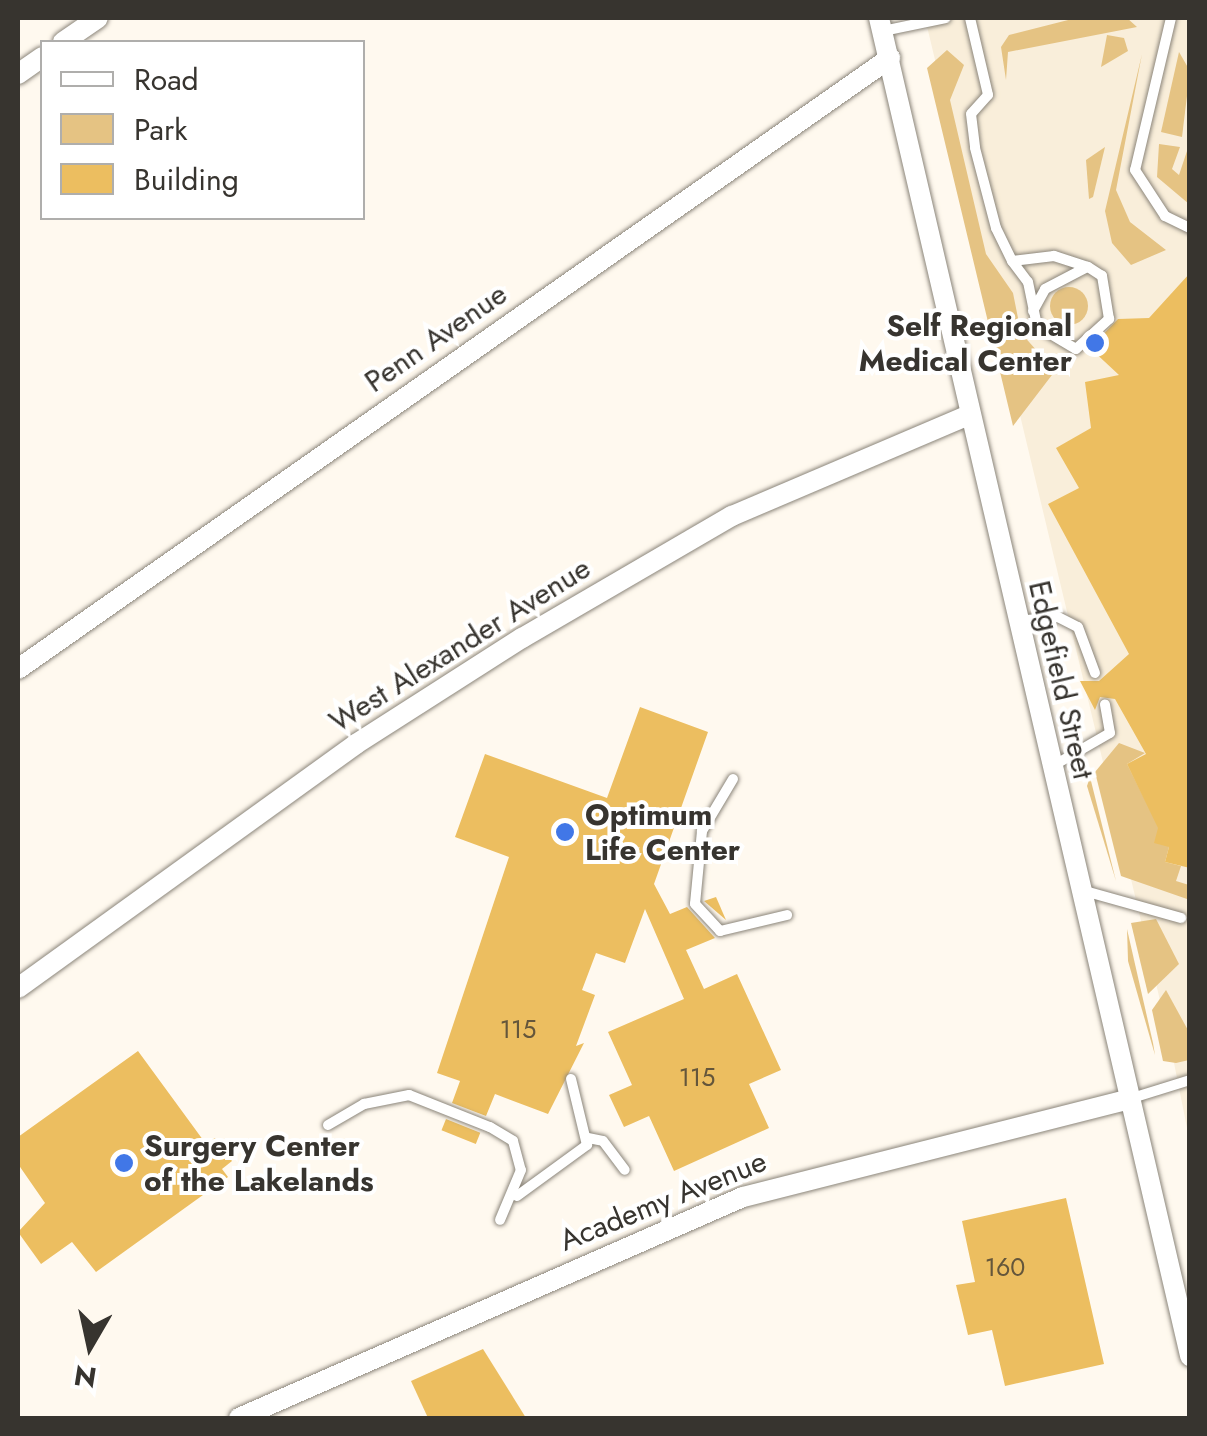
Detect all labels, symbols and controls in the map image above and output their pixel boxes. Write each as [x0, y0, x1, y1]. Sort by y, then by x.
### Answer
legend [40, 40, 365, 220]
text: Road [134, 58, 199, 101]
text: Park [134, 108, 187, 151]
text: Building [134, 158, 239, 201]
street label: Penn Avenue [358, 276, 514, 400]
place label: Self Regional Medical Center [859, 308, 1072, 378]
marker: Self Regional Medical Center [1082, 330, 1108, 356]
street label: West Alexander Avenue [323, 550, 597, 740]
street label: Edgefield Street [1021, 577, 1101, 783]
place label: Optimum Life Center [585, 797, 740, 868]
marker: Optimum Life Center [554, 821, 576, 843]
house number: 115 [500, 1014, 536, 1044]
house number: 115 [679, 1062, 715, 1092]
place label: Surgery Center of the Lakelands [144, 1128, 374, 1198]
street label: Academy Avenue [554, 1143, 772, 1259]
marker: Surgery Center of the Lakelands [113, 1152, 135, 1174]
house number: 160 [985, 1252, 1025, 1282]
north arrow [40, 1296, 140, 1396]
text: N [71, 1354, 99, 1398]

